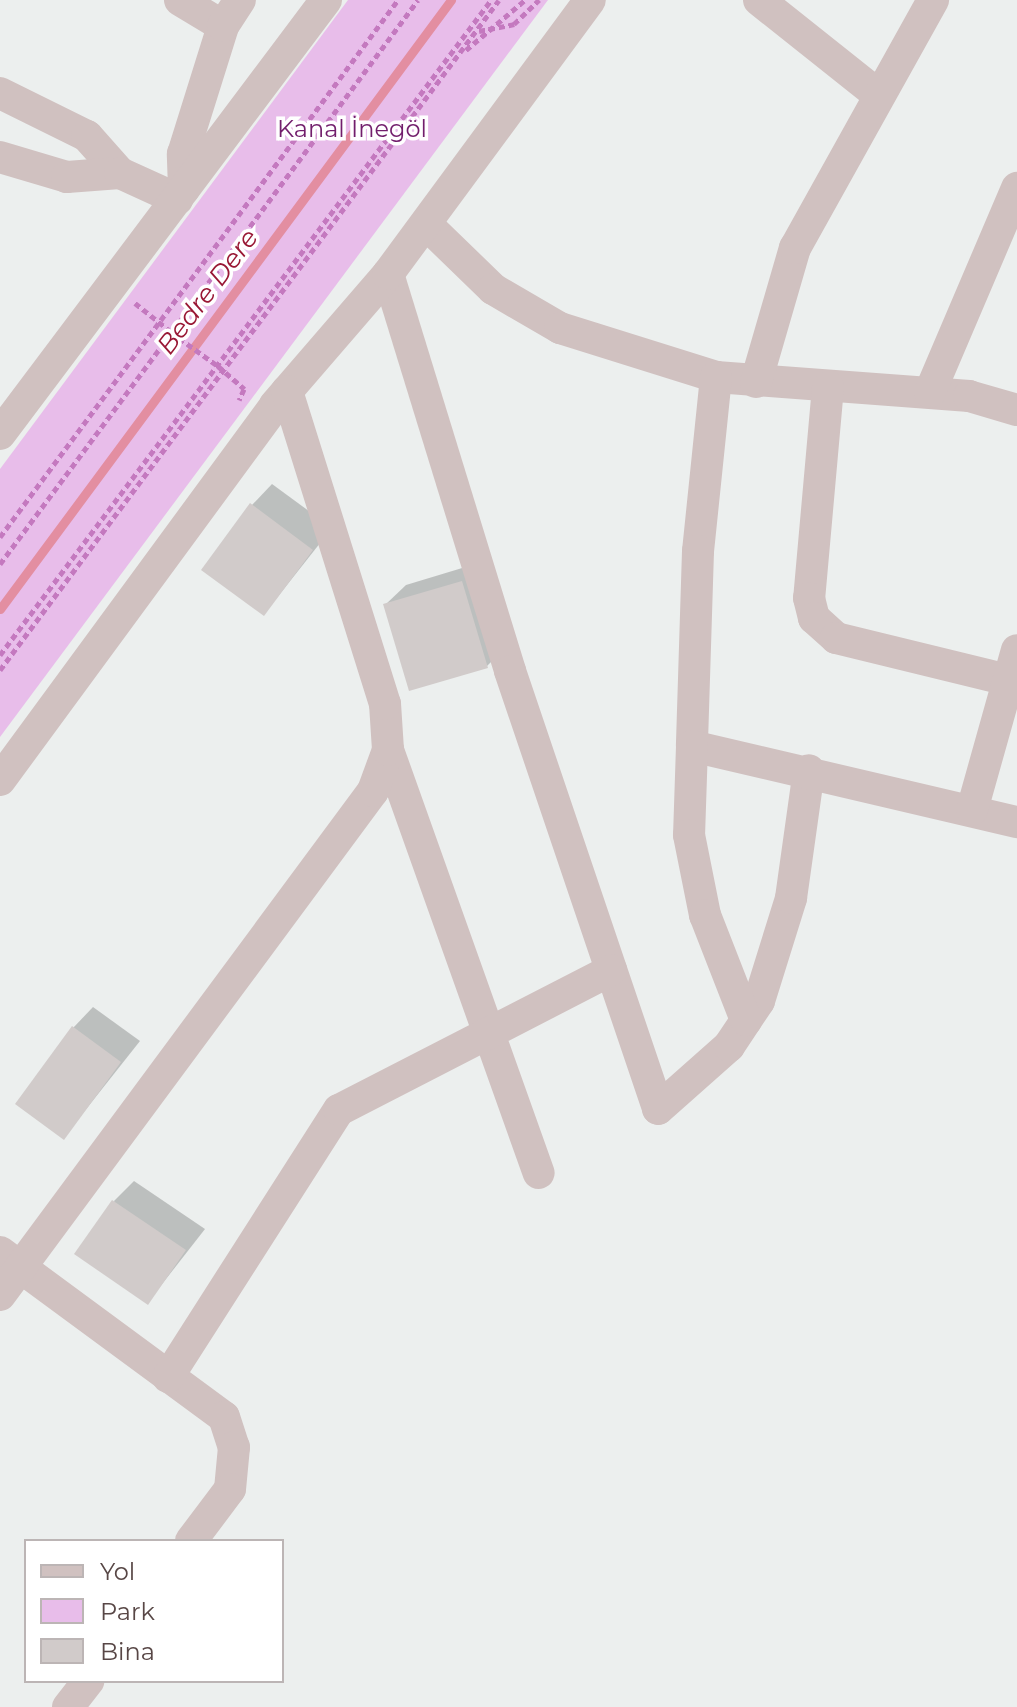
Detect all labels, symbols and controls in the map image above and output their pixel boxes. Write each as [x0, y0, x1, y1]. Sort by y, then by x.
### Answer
park label: Kanal İnegöl [277, 115, 427, 143]
water label: Bedre Dere [151, 223, 265, 361]
legend [24, 1539, 284, 1683]
text: Yol [100, 1557, 135, 1586]
text: Park [100, 1597, 155, 1626]
text: Bina [100, 1637, 155, 1666]

